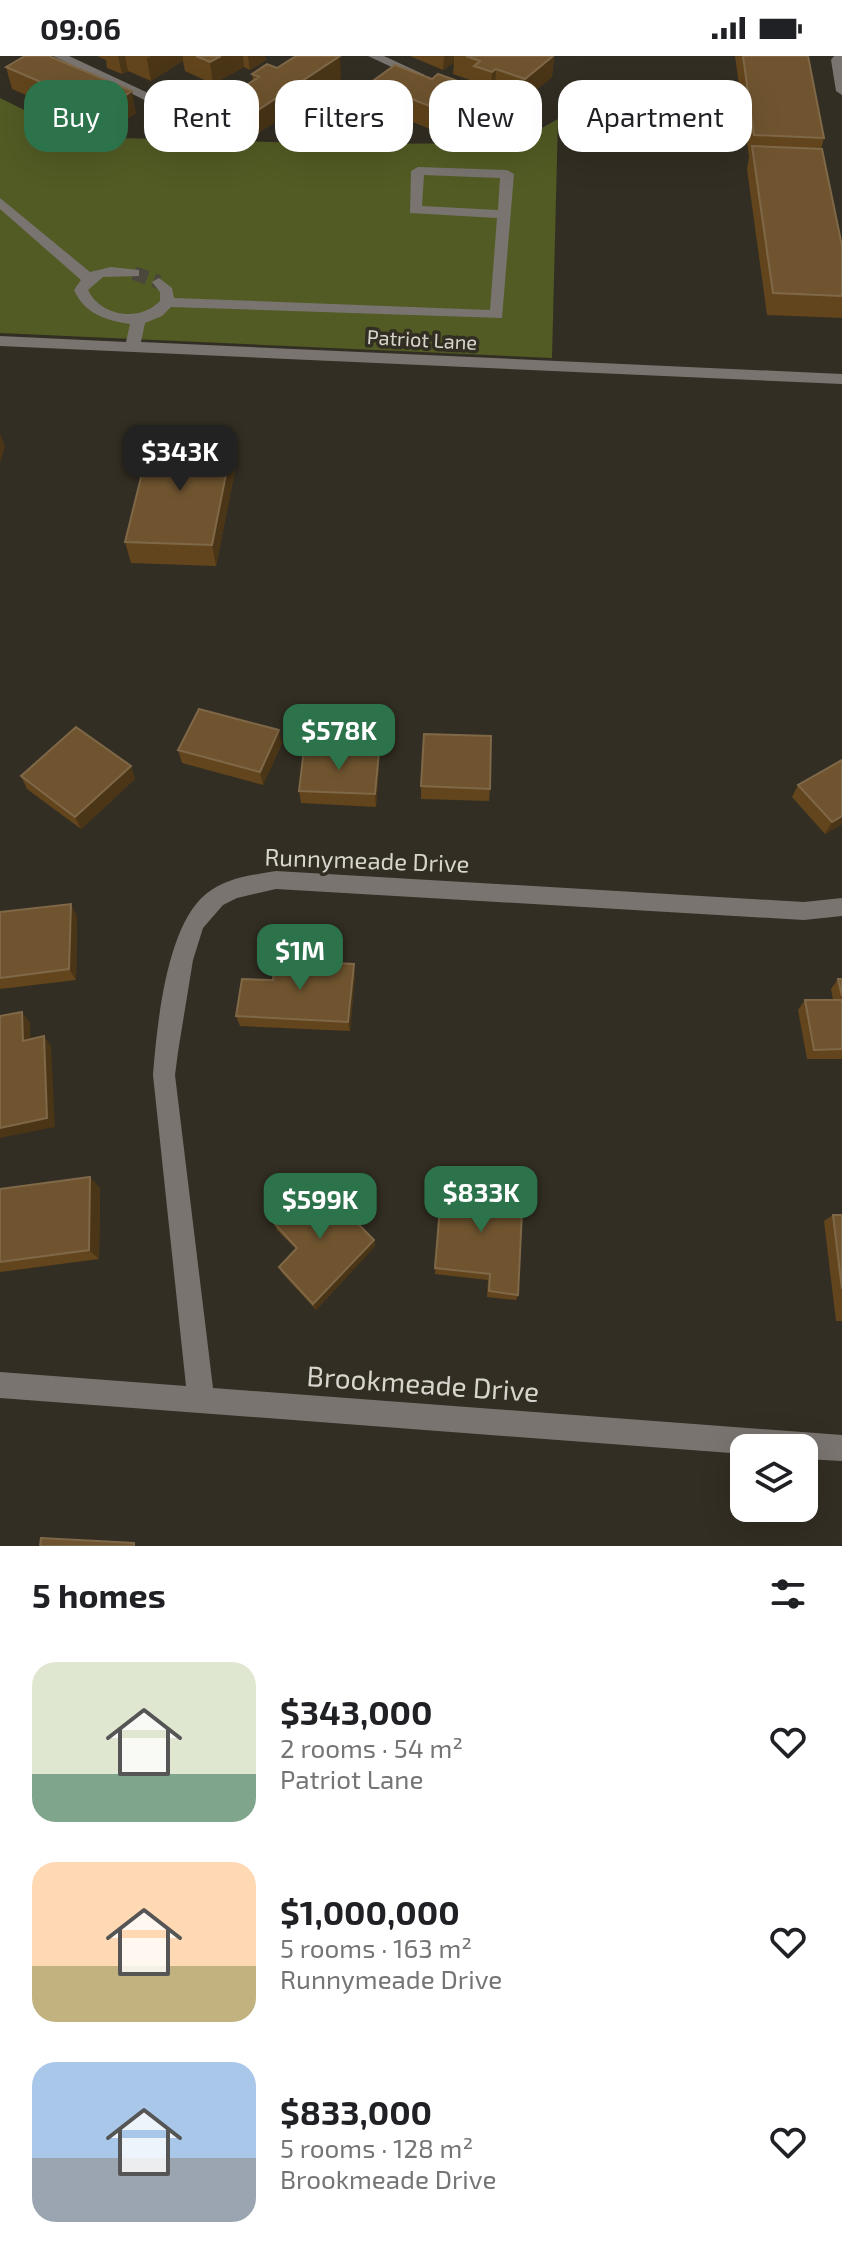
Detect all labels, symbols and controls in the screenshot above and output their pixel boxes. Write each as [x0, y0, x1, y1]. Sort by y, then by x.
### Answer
text: 09:06 [40, 10, 121, 46]
chip: Buy [24, 80, 128, 152]
chip: Rent [144, 80, 259, 152]
chip: Filters [275, 80, 413, 152]
chip: New [429, 80, 542, 152]
chip: Apartment [558, 80, 752, 152]
street label: Patriot Lane [366, 324, 478, 354]
pin: $343K [124, 425, 236, 493]
text: $343K [141, 435, 219, 466]
pin: $578K [283, 704, 395, 772]
text: $578K [301, 714, 377, 745]
street label: Runnymeade Drive [264, 841, 470, 878]
pin: $1M [261, 924, 339, 992]
text: $1M [275, 934, 325, 965]
pin: $833K [425, 1166, 537, 1234]
pin: $599K [264, 1173, 376, 1241]
text: $833K [442, 1176, 520, 1207]
text: $599K [282, 1183, 358, 1214]
street label: Brookmeade Drive [306, 1358, 540, 1408]
map controls [730, 1434, 818, 1522]
button: layers [730, 1434, 818, 1522]
icon: filters [766, 1572, 810, 1616]
text: 5 homes [32, 1574, 166, 1615]
text: $343,000 [280, 1691, 433, 1732]
icon: home [96, 1694, 192, 1790]
icon: heart [766, 1720, 810, 1764]
text: 2 rooms · 54 m² [280, 1732, 463, 1763]
text: Patriot Lane [280, 1763, 423, 1794]
text: $1,000,000 [280, 1891, 460, 1932]
icon: home [96, 1894, 192, 1990]
icon: heart [766, 1920, 810, 1964]
text: 5 rooms · 163 m² [280, 1932, 472, 1963]
text: Runnymeade Drive [280, 1963, 502, 1994]
text: $833,000 [280, 2091, 432, 2132]
icon: home [96, 2094, 192, 2190]
icon: heart [766, 2120, 810, 2164]
text: 5 rooms · 128 m² [280, 2132, 473, 2163]
text: Brookmeade Drive [280, 2163, 496, 2194]

